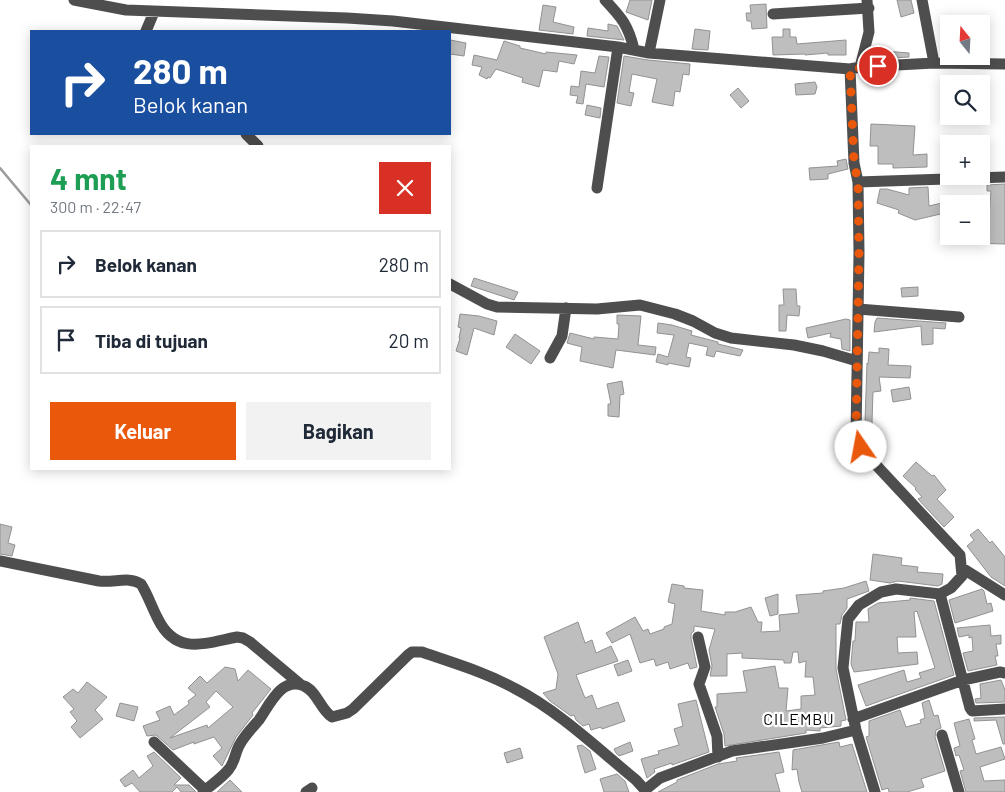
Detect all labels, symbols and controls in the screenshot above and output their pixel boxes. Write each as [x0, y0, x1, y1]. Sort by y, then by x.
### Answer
north arrow [940, 15, 990, 65]
map controls [940, 15, 990, 245]
pin [857, 45, 899, 87]
text: 280 m [133, 49, 228, 91]
icon: right [50, 50, 115, 115]
icon: arrive [864, 52, 892, 80]
button: search [940, 75, 990, 125]
text: Belok kanan [133, 91, 248, 117]
button: + [940, 135, 990, 185]
text: 4 mnt [50, 160, 127, 196]
button: close [379, 162, 431, 214]
button: − [940, 195, 990, 245]
text: 300 m · 22:47 [50, 197, 141, 216]
icon: right [52, 250, 80, 278]
text: Belok kanan [95, 253, 197, 276]
text: 280 m [379, 253, 429, 276]
icon: arrive [52, 326, 80, 354]
text: Tiba di tujuan [95, 329, 208, 352]
text: 20 m [389, 329, 429, 352]
button: Keluar [50, 402, 236, 460]
button: Bagikan [246, 402, 431, 460]
position arrow [834, 420, 886, 472]
district label: CILEMBU [763, 709, 835, 728]

